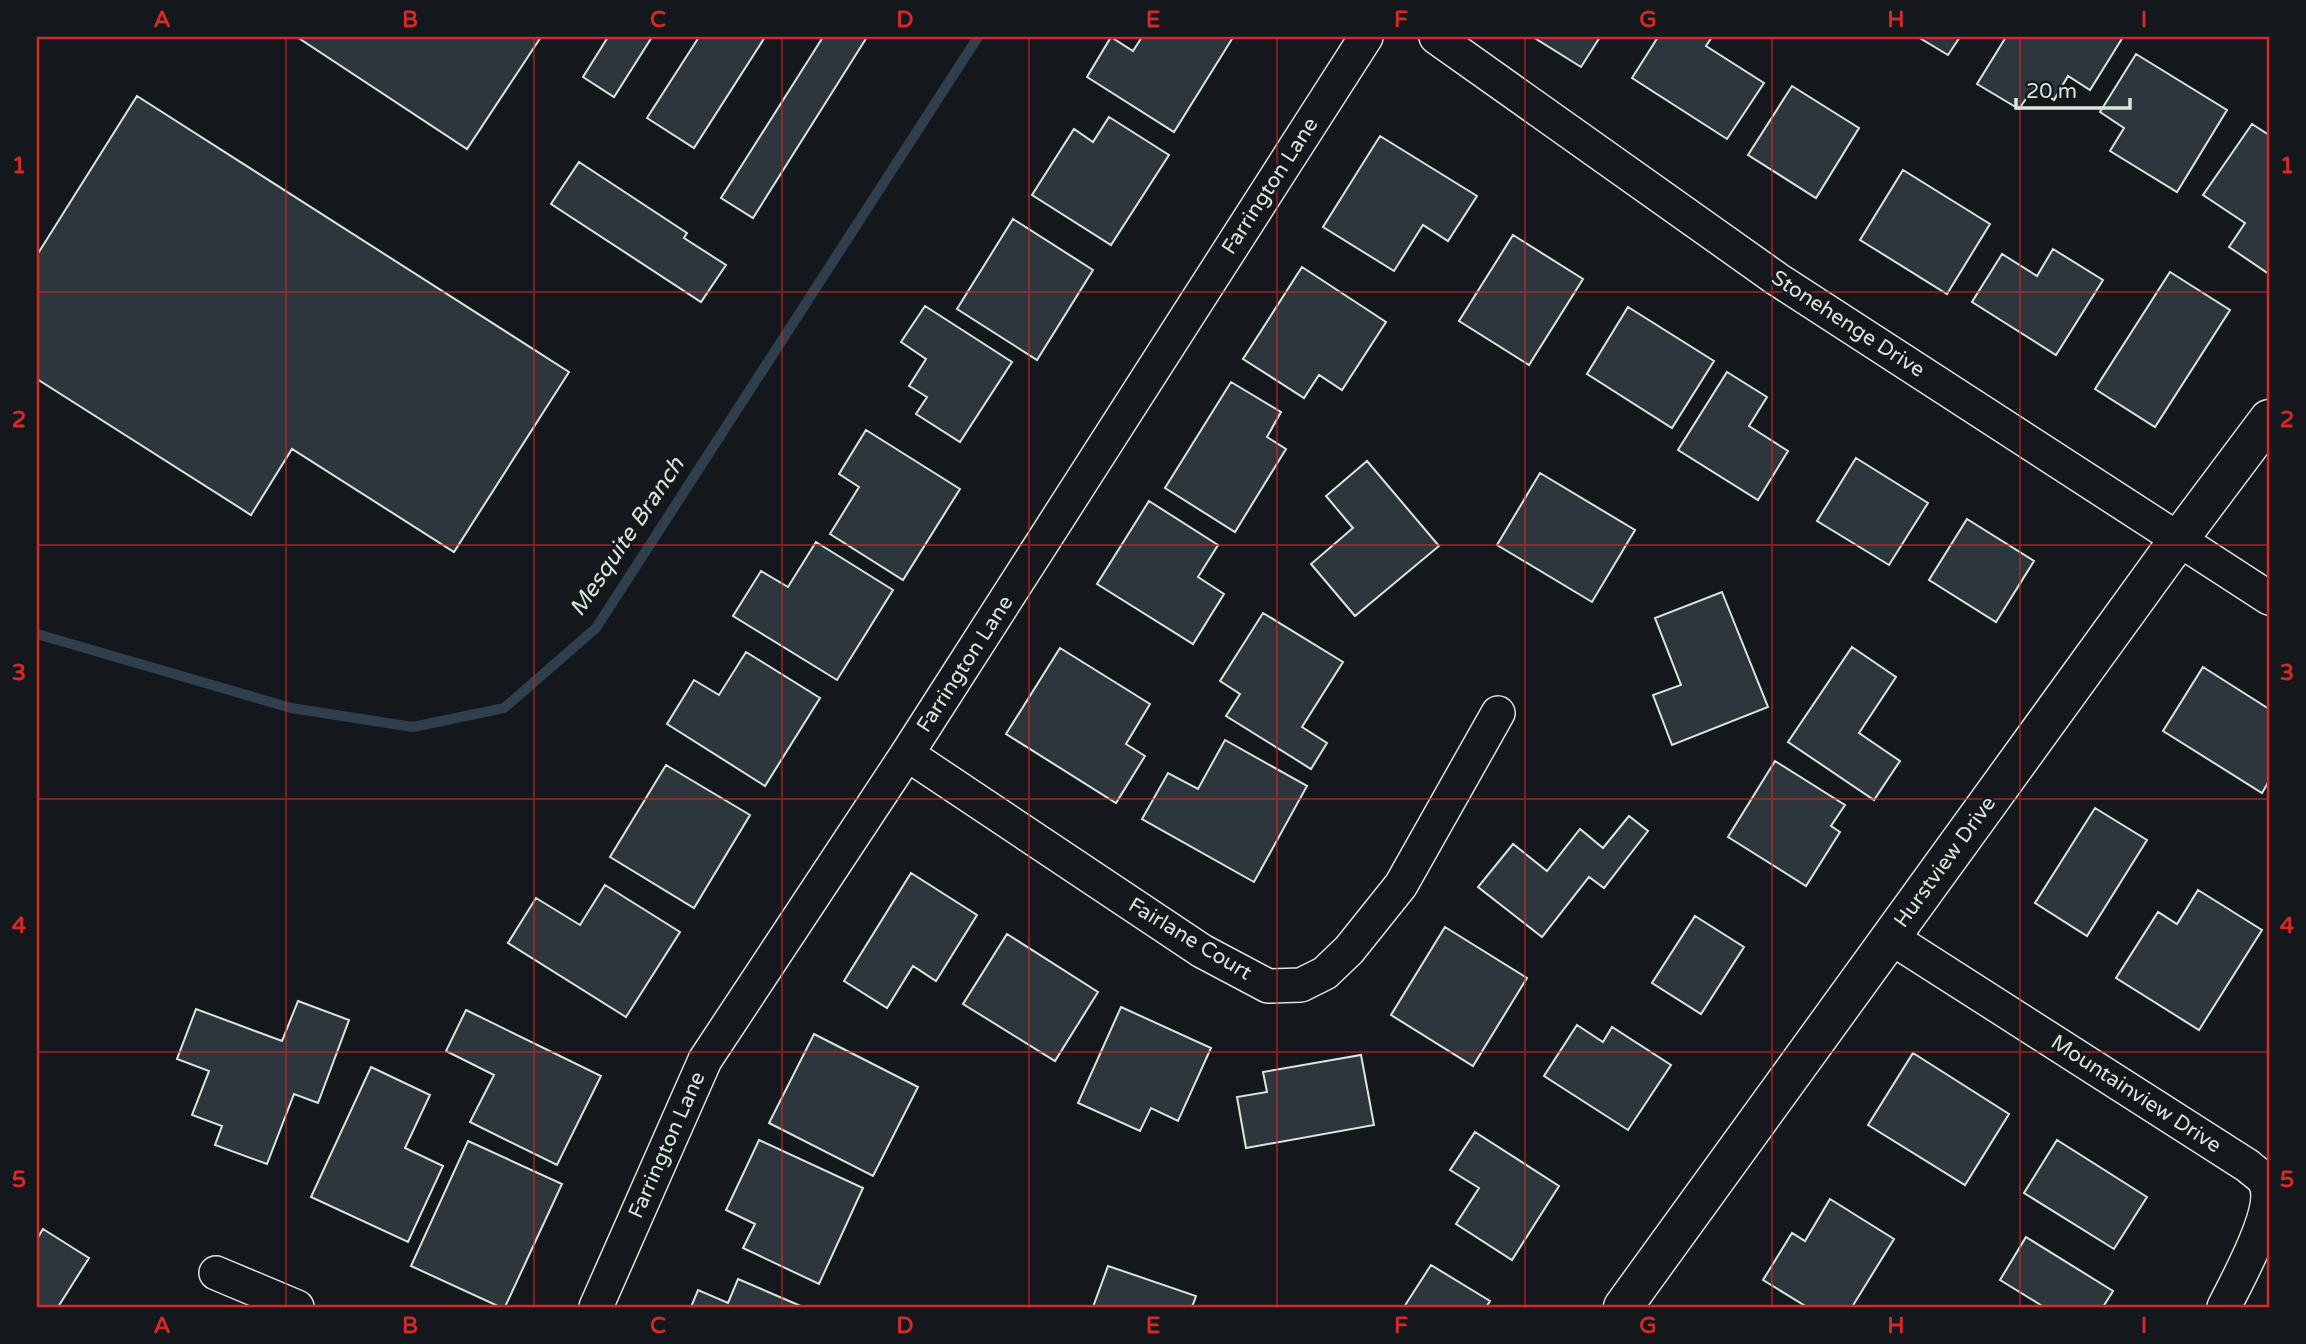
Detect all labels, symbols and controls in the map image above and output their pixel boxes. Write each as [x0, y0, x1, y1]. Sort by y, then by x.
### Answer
text: A [153, 6, 171, 34]
text: B [402, 6, 418, 34]
text: C [650, 6, 666, 34]
text: D [896, 6, 914, 34]
text: E [1146, 6, 1160, 34]
text: F [1394, 6, 1408, 34]
text: G [1639, 6, 1657, 34]
text: H [1887, 6, 1905, 34]
text: I [2141, 6, 2147, 34]
scale bar [2016, 66, 2129, 110]
text: 20 m [2026, 79, 2077, 104]
street label: Farrington Lane [1217, 113, 1324, 259]
text: 1 [12, 152, 26, 180]
text: 1 [2280, 152, 2294, 180]
street label: Stonehenge Drive [1767, 265, 1929, 383]
text: 2 [12, 406, 26, 434]
text: 2 [2280, 406, 2294, 434]
water label: Mesquite Branch [563, 451, 691, 622]
street label: Farrington Lane [912, 591, 1019, 737]
text: 3 [12, 659, 26, 687]
text: 3 [2280, 659, 2294, 687]
street label: Hurstview Drive [1889, 791, 2001, 933]
street label: Fairlane Court [1124, 892, 1256, 986]
text: 4 [12, 912, 27, 940]
text: 4 [2280, 912, 2295, 940]
street label: Mountainview Drive [2046, 1030, 2226, 1158]
street label: Farrington Lane [623, 1068, 711, 1222]
text: 5 [12, 1166, 26, 1194]
text: 5 [2280, 1166, 2294, 1194]
text: A [153, 1312, 171, 1340]
text: B [402, 1312, 418, 1340]
text: C [650, 1312, 666, 1340]
text: D [896, 1312, 914, 1340]
text: E [1146, 1312, 1160, 1340]
text: F [1394, 1312, 1408, 1340]
text: G [1639, 1312, 1657, 1340]
text: H [1887, 1312, 1905, 1340]
text: I [2141, 1312, 2147, 1340]

